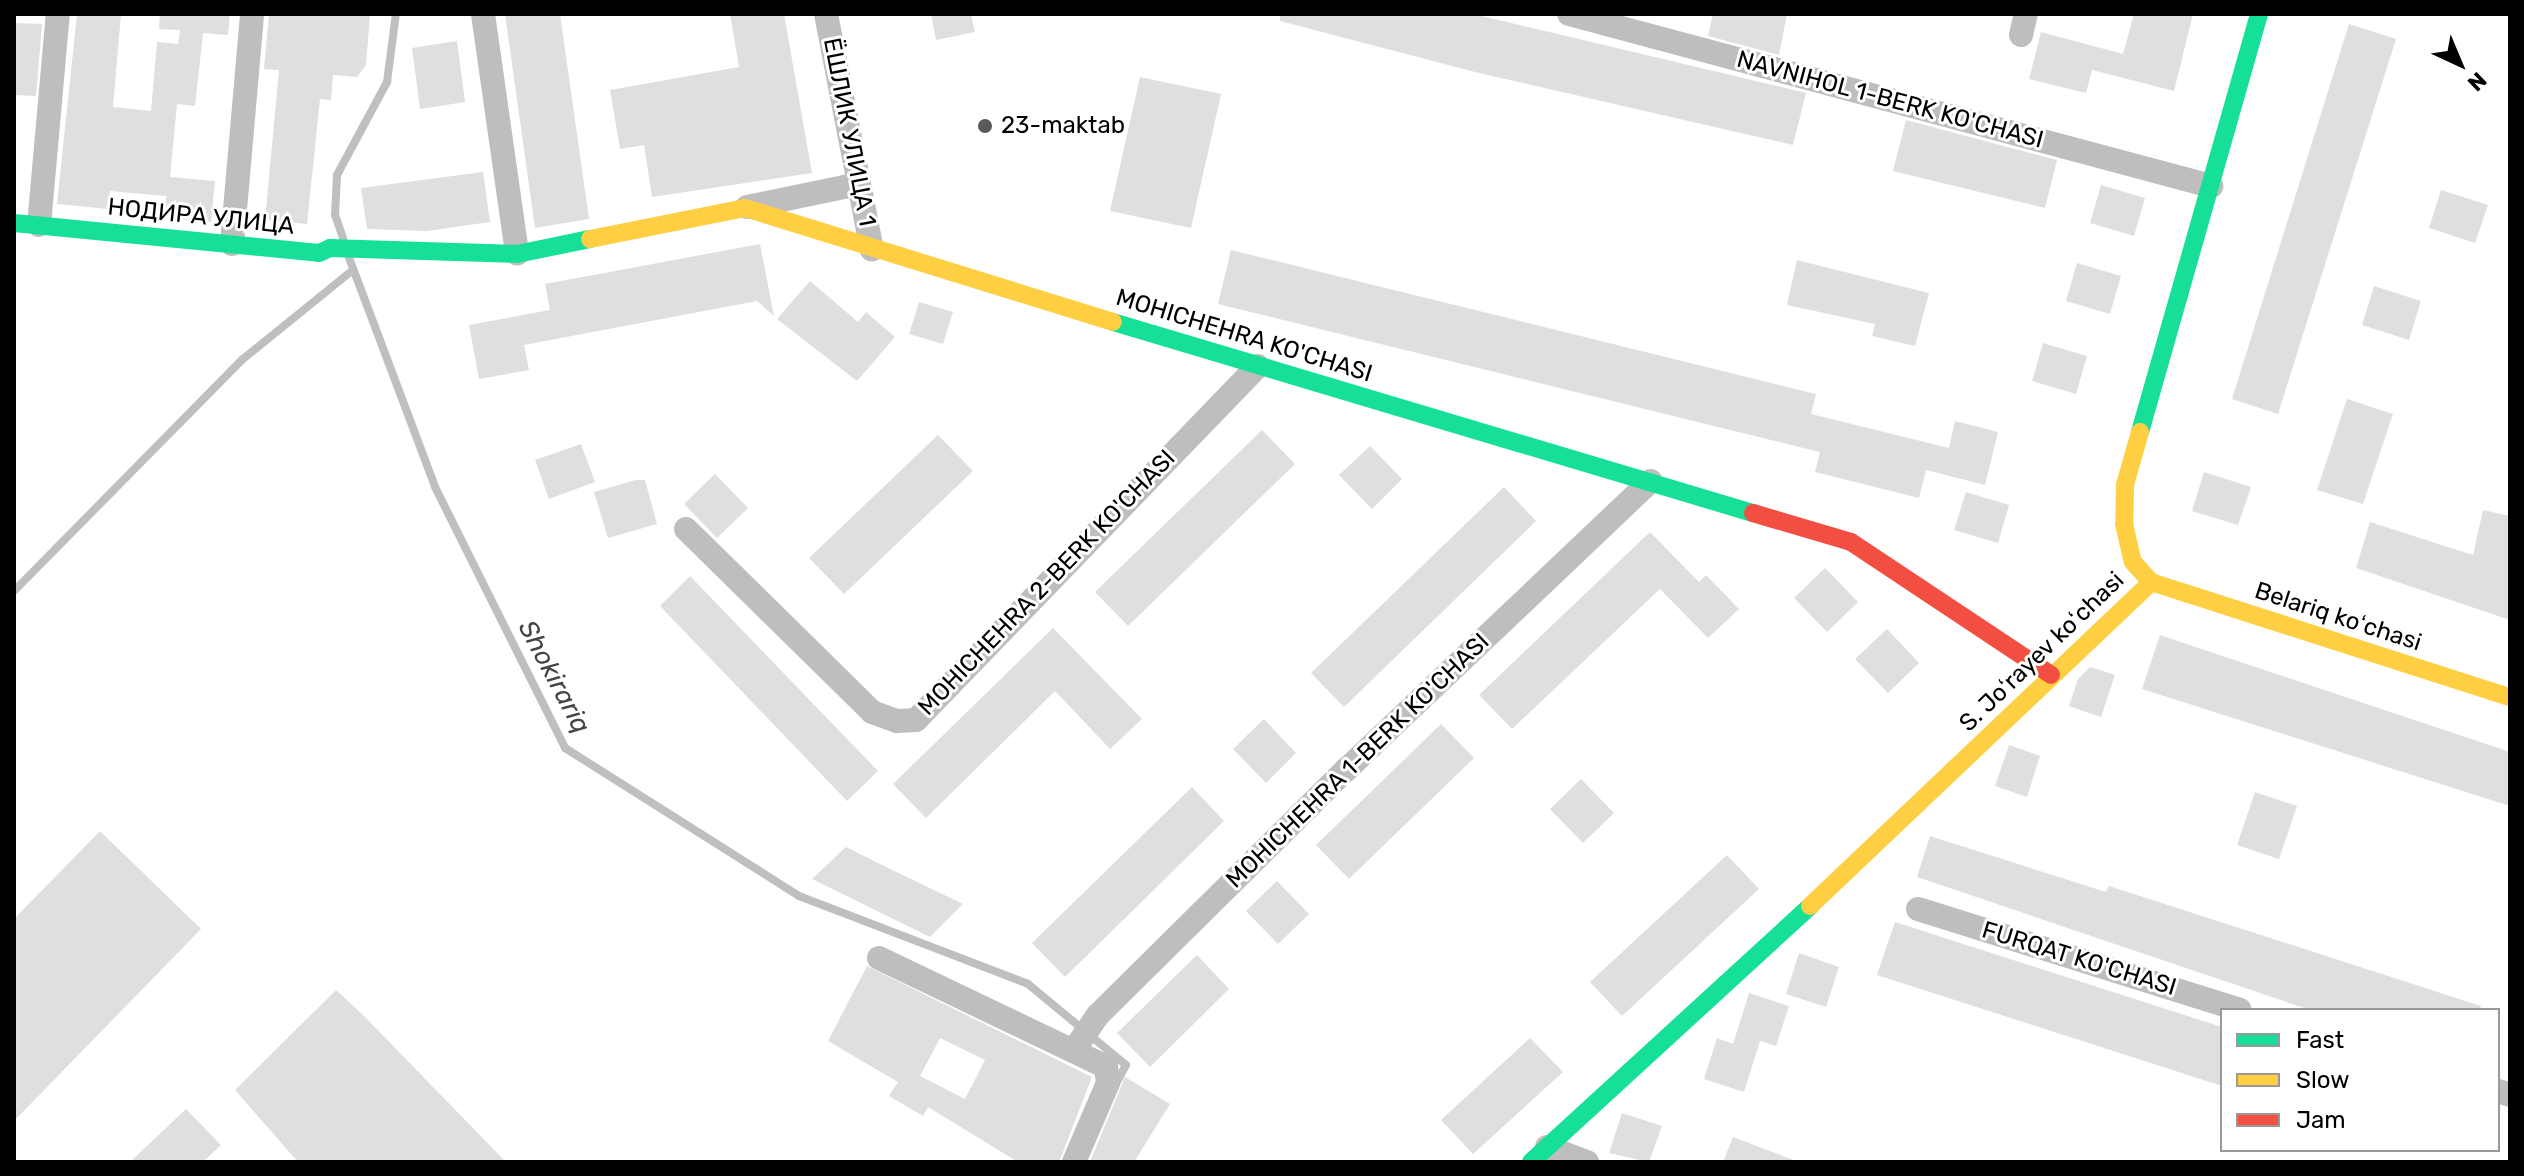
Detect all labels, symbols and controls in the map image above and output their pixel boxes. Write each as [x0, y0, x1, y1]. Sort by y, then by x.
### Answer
north arrow [2420, 24, 2500, 104]
street label: ЁШЛИК УЛИЦА 1 [817, 35, 881, 229]
street label: NAVNIHOL 1-BERK KO'CHASI [1733, 45, 2047, 155]
text: N [2462, 66, 2492, 97]
place label: 23-maktab [1001, 112, 1125, 140]
marker: 23-maktab [976, 117, 994, 135]
street label: НОДИРА УЛИЦА [106, 193, 296, 241]
street label: MOHICHEHRA KO'CHASI [1112, 283, 1376, 389]
street label: MOHICHEHRA 2-BERK KO'CHASI [912, 444, 1182, 722]
street label: S. Joʻrayev koʻchasi [1954, 566, 2130, 738]
street label: Belariq koʻchasi [2251, 576, 2425, 658]
water label: Shokirariq [511, 615, 597, 739]
street label: MOHICHEHRA 1-BERK KO'CHASI [1220, 627, 1496, 895]
street label: FURQAT KO'CHASI [1978, 916, 2180, 1002]
legend [2220, 1008, 2500, 1152]
text: Fast [2296, 1026, 2344, 1054]
text: Slow [2296, 1066, 2349, 1094]
text: Jam [2296, 1106, 2346, 1134]

